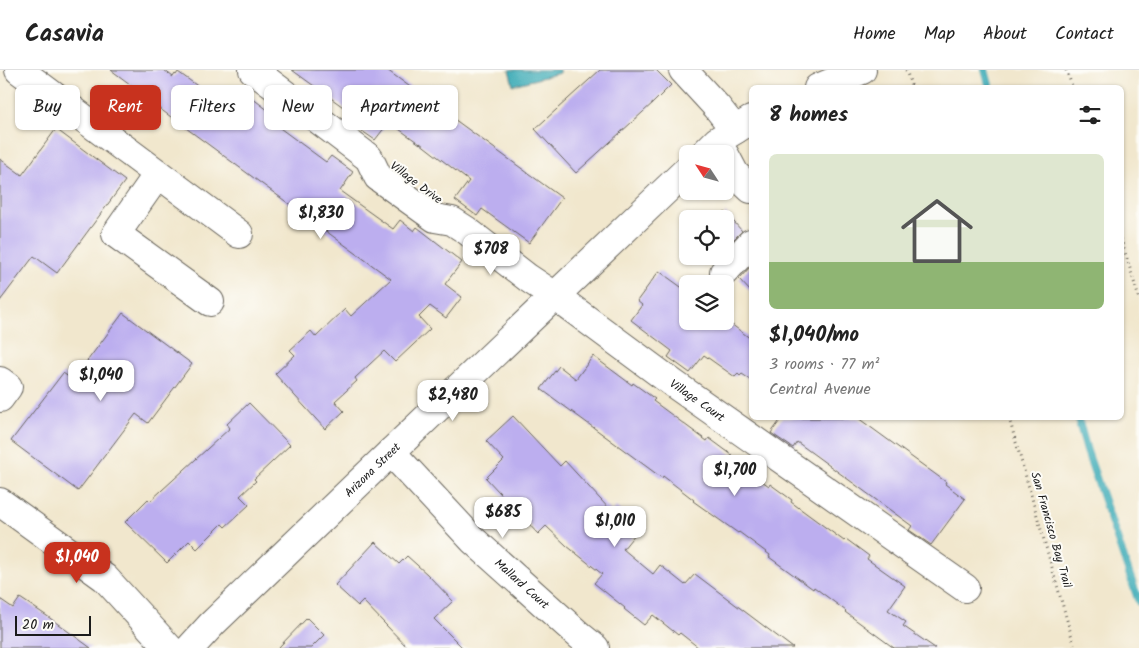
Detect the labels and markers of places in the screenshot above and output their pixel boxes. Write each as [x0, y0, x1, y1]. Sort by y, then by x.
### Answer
pin: $1,830 [280, 198, 362, 240]
pin: $708 [461, 234, 521, 276]
pin: $1,040 [60, 360, 142, 402]
pin: $2,480 [412, 380, 494, 422]
pin: $1,700 [694, 454, 776, 497]
pin: $685 [473, 496, 533, 539]
pin: $1,010 [574, 506, 656, 548]
pin: $1,040 [36, 542, 118, 584]

